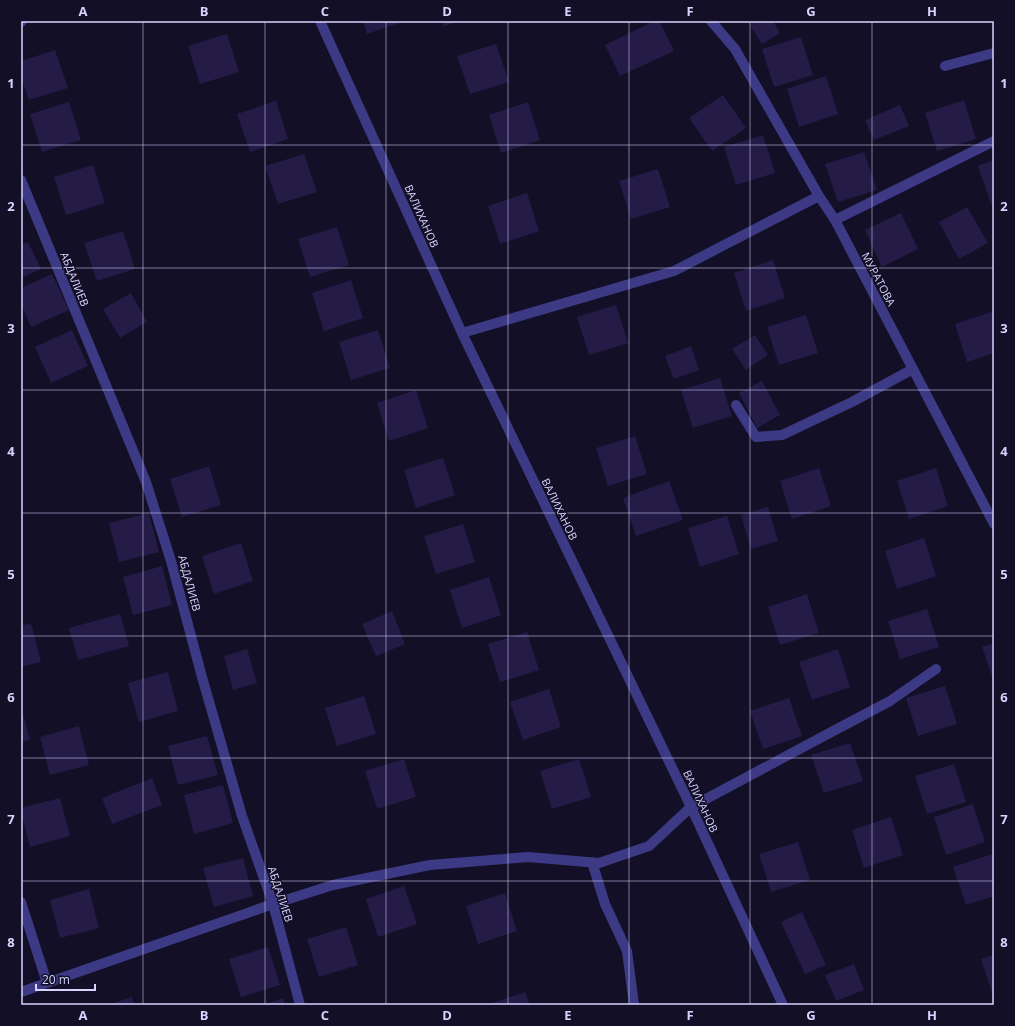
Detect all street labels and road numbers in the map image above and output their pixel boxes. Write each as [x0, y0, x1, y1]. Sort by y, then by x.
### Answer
street label: ВАЛИХАНОВ [401, 182, 443, 250]
street label: МУРАТОВА [859, 249, 899, 309]
street label: АБДАЛИЕВ [57, 250, 93, 308]
street label: ВАЛИХАНОВ [539, 475, 581, 543]
street label: АБДАЛИЕВ [175, 553, 205, 613]
street label: ВАЛИХАНОВ [680, 767, 722, 835]
street label: АБДАЛИЕВ [265, 864, 297, 924]

